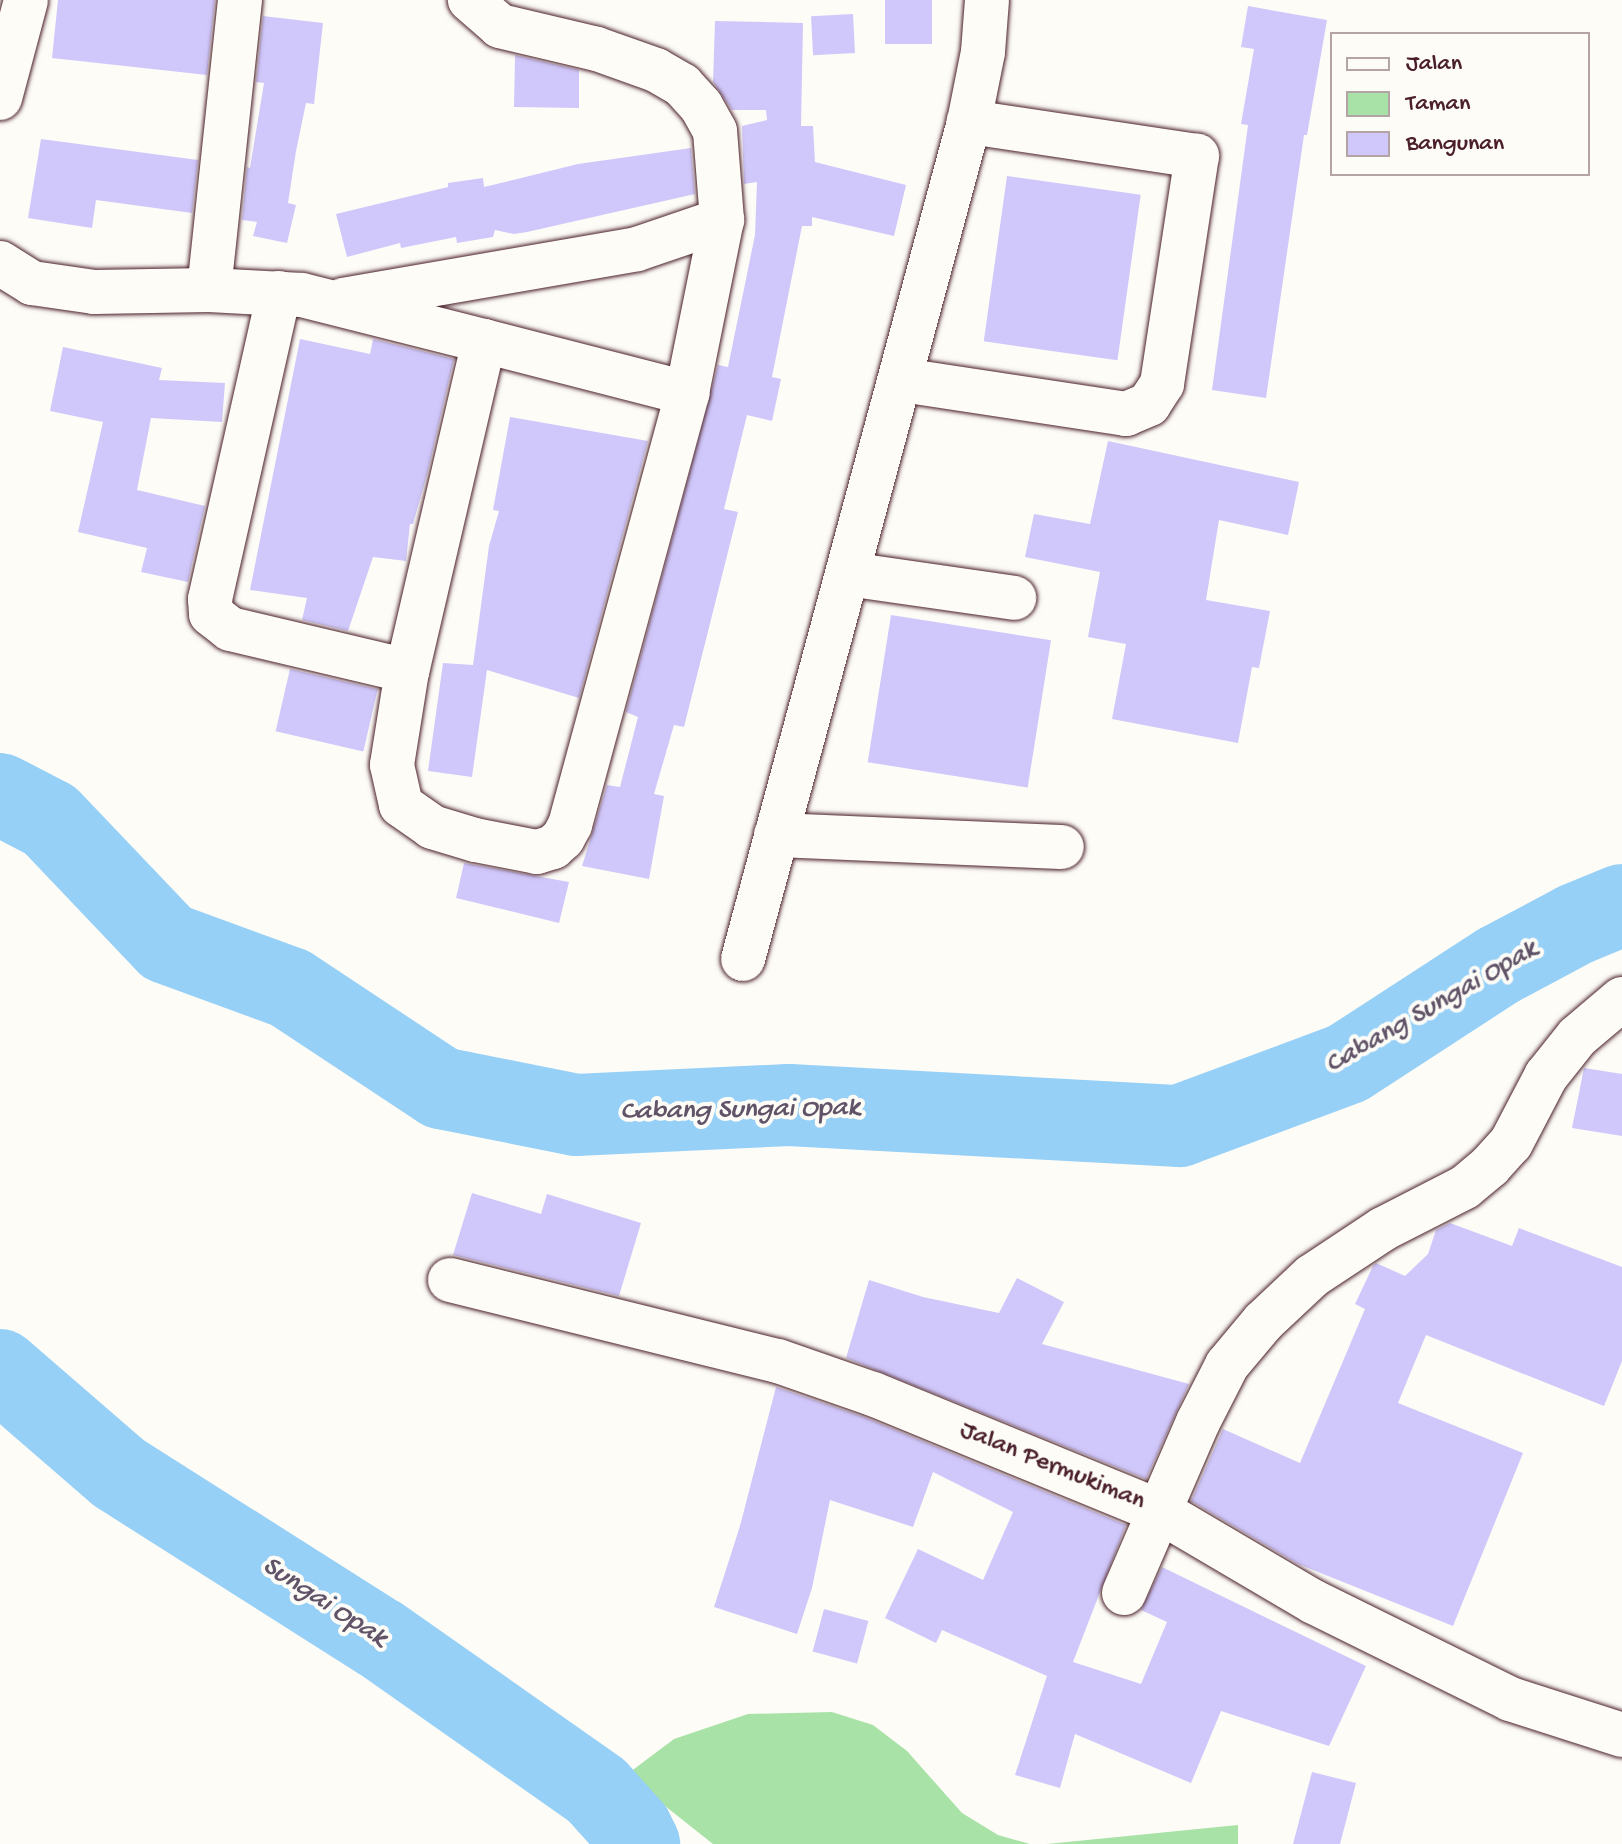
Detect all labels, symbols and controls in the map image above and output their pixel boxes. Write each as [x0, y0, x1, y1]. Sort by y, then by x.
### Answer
legend [1330, 32, 1590, 176]
text: Jalan [1406, 50, 1462, 79]
text: Taman [1406, 90, 1470, 119]
text: Bangunan [1406, 130, 1504, 159]
water label: Cabang Sungai Opak [1320, 934, 1544, 1082]
water label: Cabang Sungai Opak [620, 1092, 860, 1130]
street label: Jalan Permukiman [955, 1416, 1149, 1518]
water label: Sungai Opak [255, 1550, 393, 1656]

